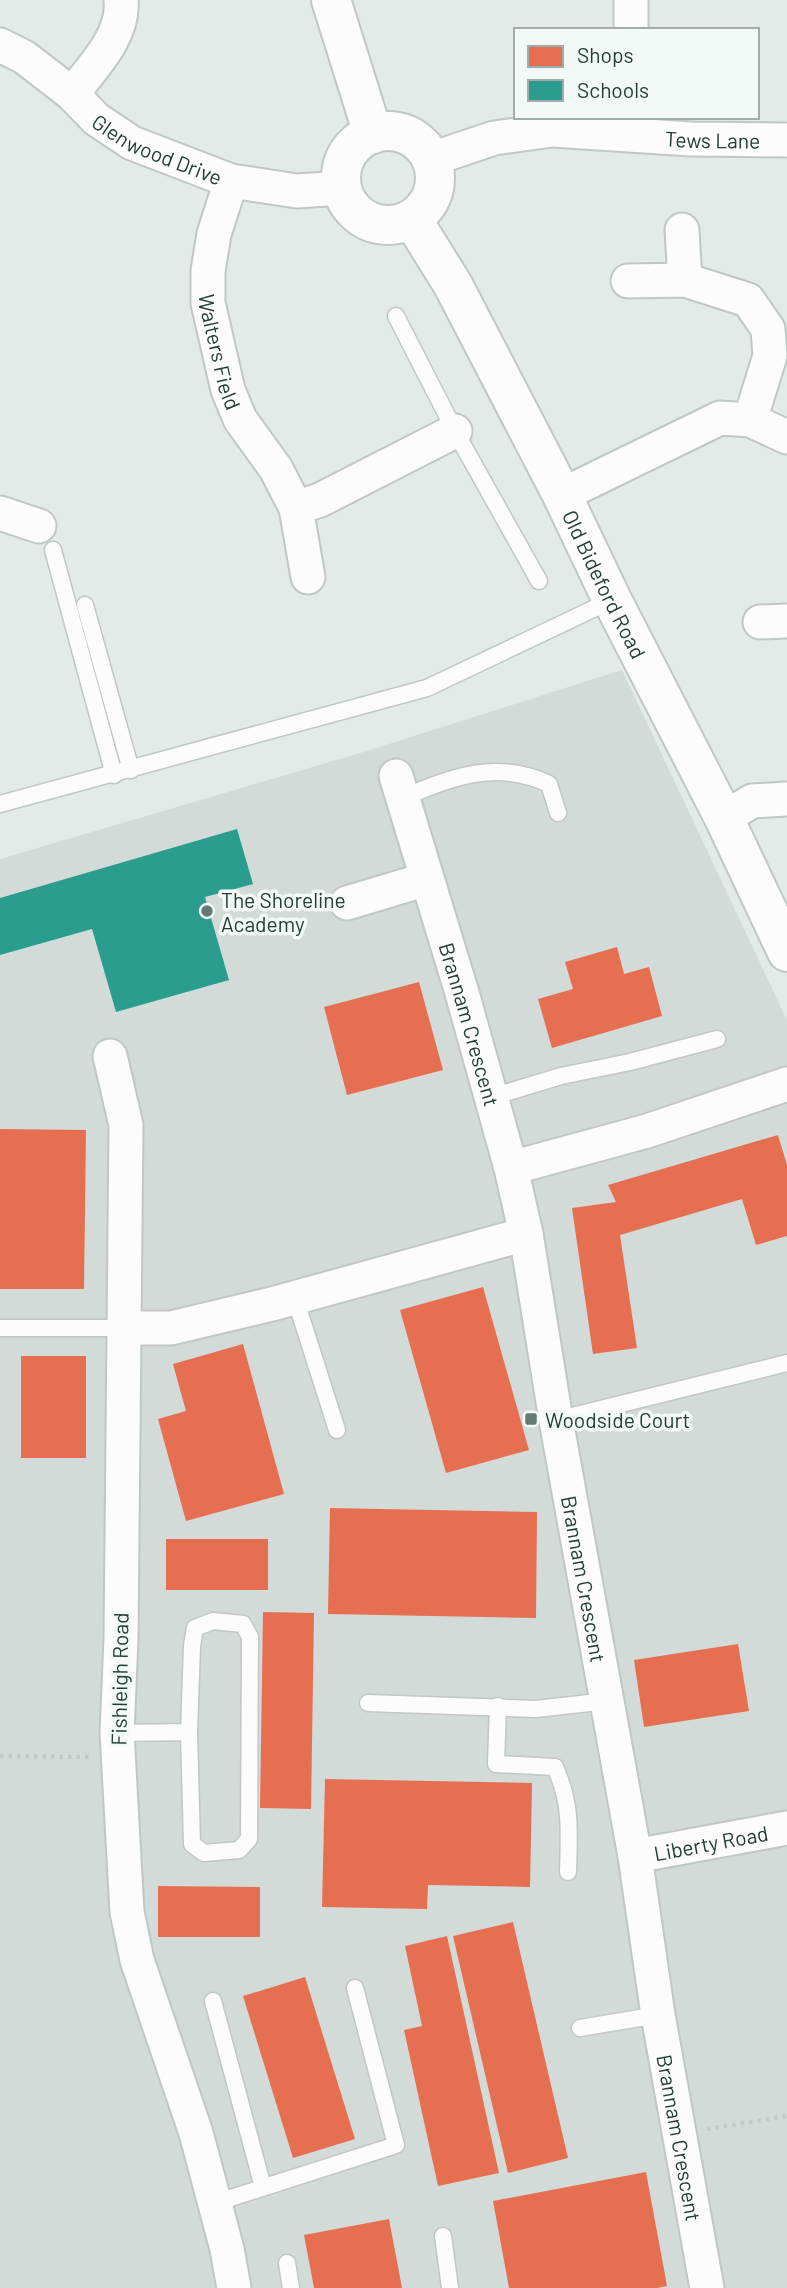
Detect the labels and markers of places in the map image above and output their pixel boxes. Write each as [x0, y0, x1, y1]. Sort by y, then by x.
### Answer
place label: The Shoreline Academy [221, 887, 346, 936]
marker: The Shoreline Academy [199, 903, 215, 919]
place label: Woodside Court [545, 1407, 690, 1432]
marker: Woodside Court [523, 1411, 539, 1427]

